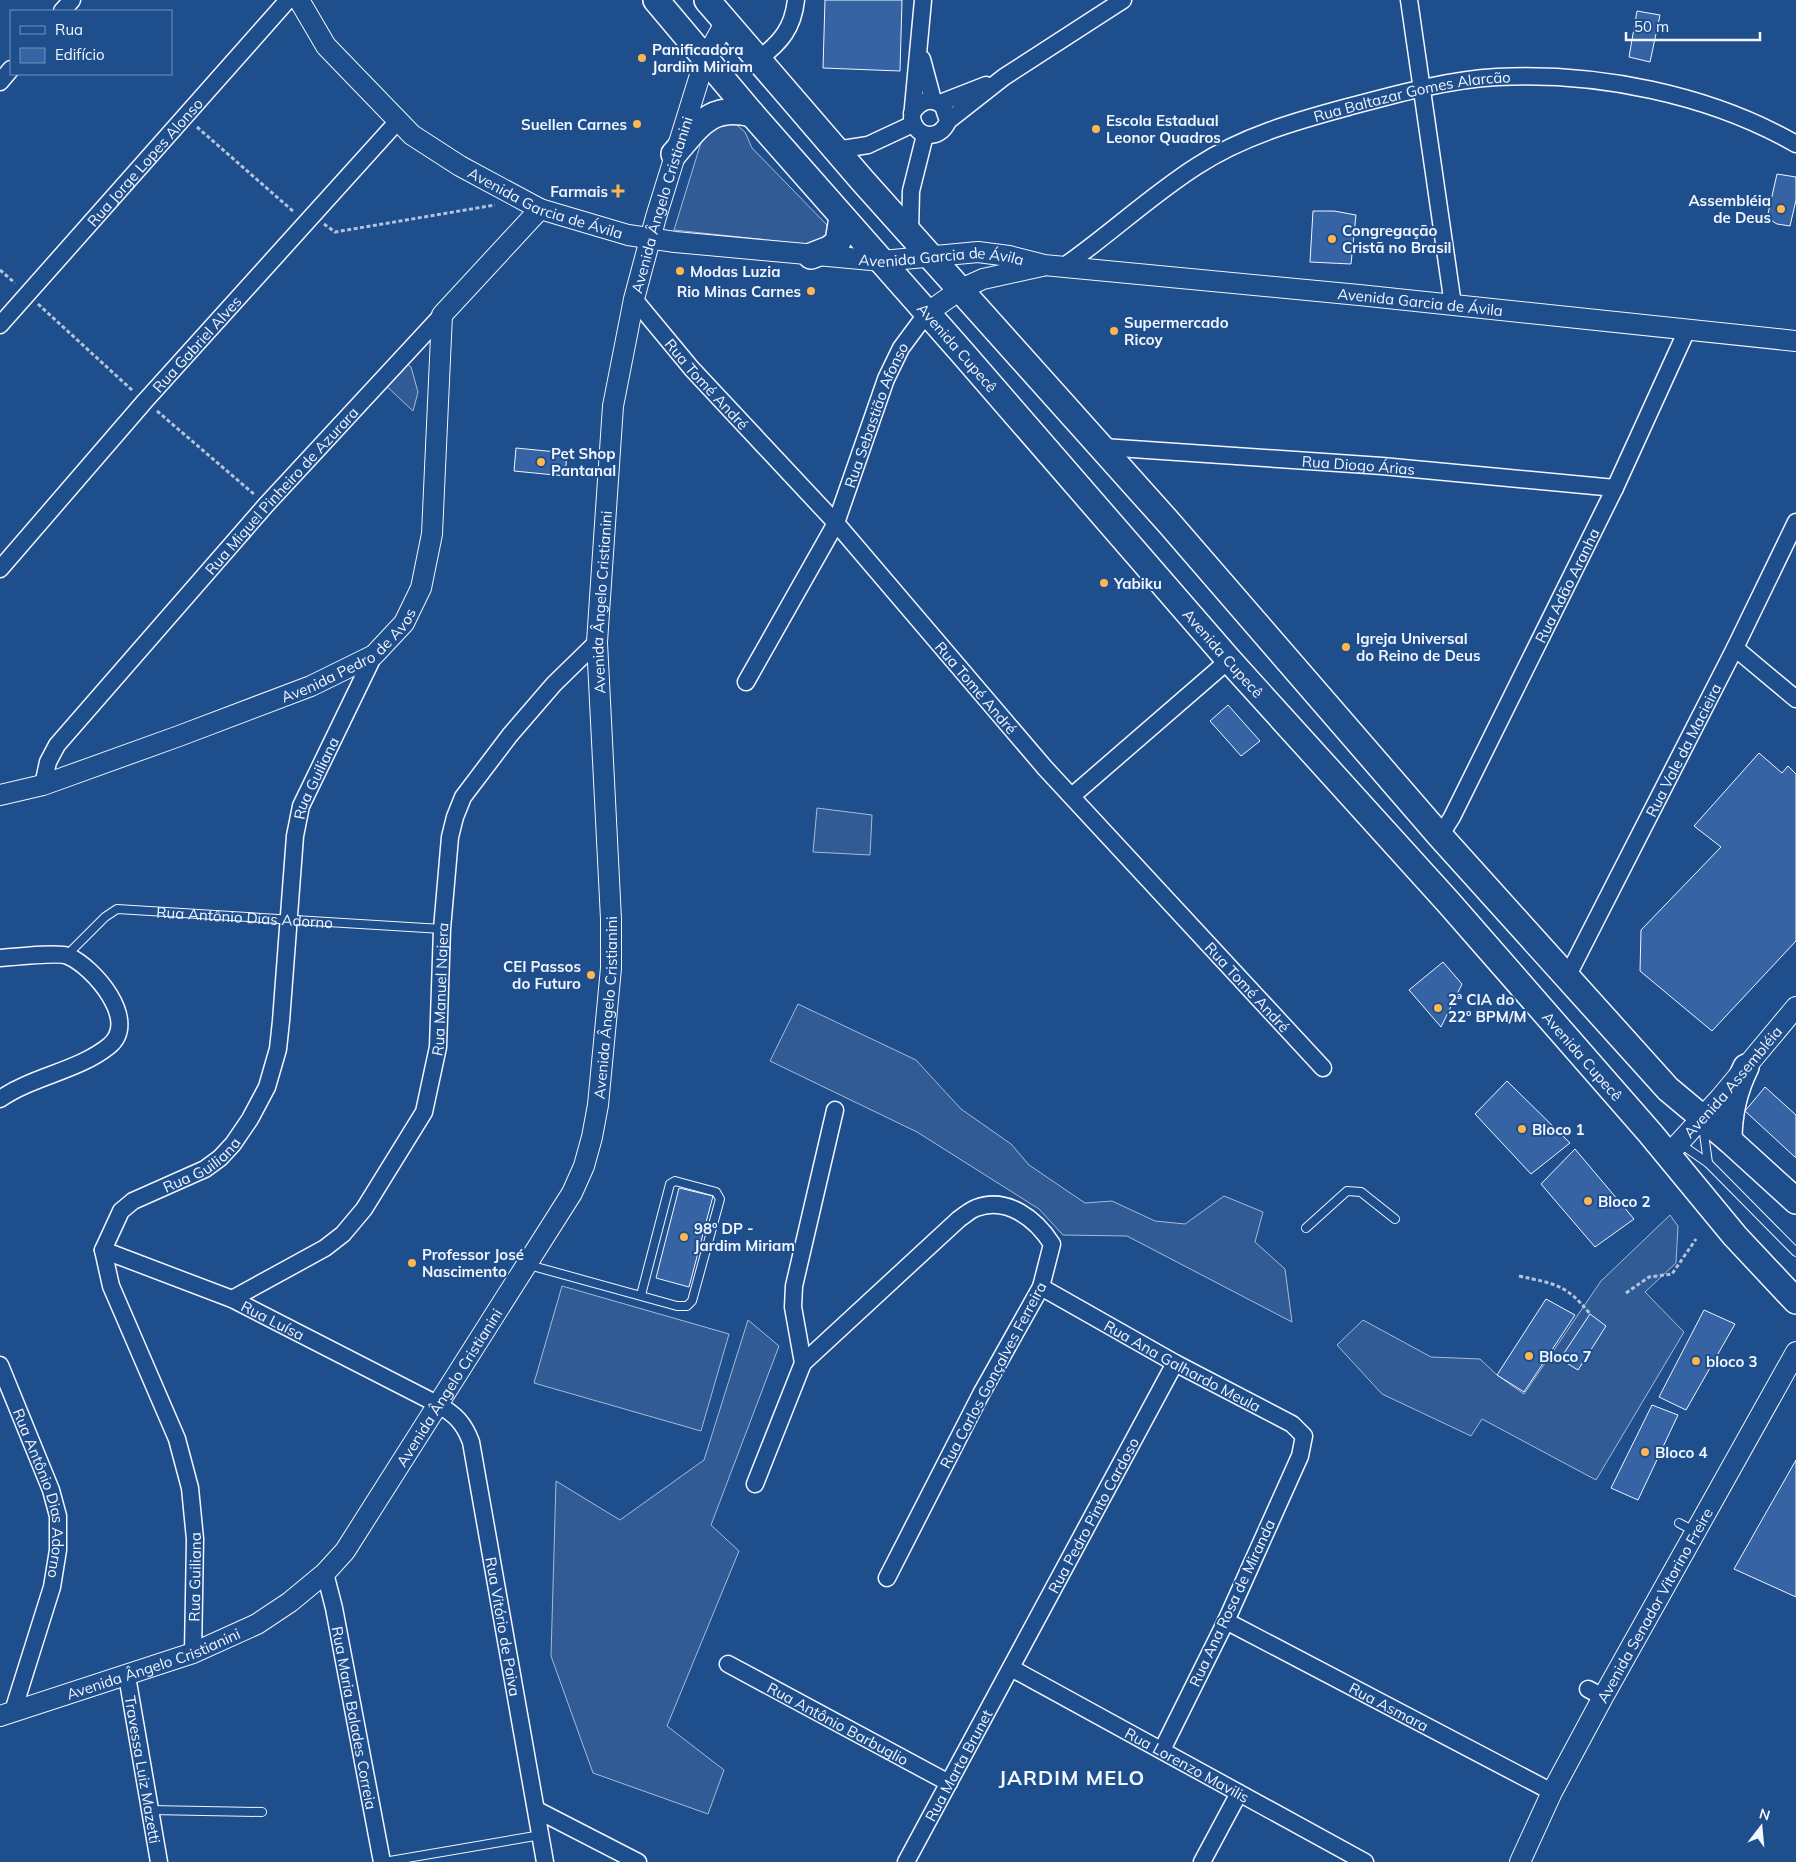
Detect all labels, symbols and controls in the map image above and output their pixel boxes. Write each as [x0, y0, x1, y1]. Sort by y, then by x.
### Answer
legend [10, 10, 172, 75]
scale bar [1626, 10, 1760, 42]
text: 50 m [1634, 17, 1669, 36]
text: Rua [55, 20, 83, 39]
place label: Panificadora Jardim Miriam [652, 40, 753, 76]
text: Edifício [55, 45, 105, 64]
marker: Panificadora Jardim Miriam [636, 52, 648, 64]
street label: Rua Baltazar Gomes Alarcão [1311, 67, 1511, 126]
street label: Rua Jorge Lopes Alonso [83, 94, 206, 230]
place label: Escola Estadual Leonor Quadros [1106, 111, 1221, 147]
street label: Avenida Ângelo Cristianini [627, 114, 696, 295]
place label: Suellen Carnes [521, 115, 627, 134]
marker: Suellen Carnes [631, 118, 643, 130]
marker: Escola Estadual Leonor Quadros [1090, 123, 1102, 135]
street label: Avenida Garcia de Ávila [465, 163, 625, 242]
place label: Farmais [550, 182, 608, 201]
marker: Farmais [612, 185, 624, 197]
place label: Assembléia de Deus [1688, 191, 1771, 227]
marker: Assembléia de Deus [1775, 203, 1787, 215]
place label: Congregação Cristã no Brasil [1342, 221, 1451, 257]
marker: Congregação Cristã no Brasil [1326, 233, 1338, 245]
street label: Avenida Garcia de Ávila [858, 243, 1026, 271]
place label: Modas Luzia [690, 262, 780, 281]
marker: Modas Luzia [674, 265, 686, 277]
place label: Rio Minas Carnes [677, 282, 801, 301]
street label: Avenida Garcia de Ávila [1337, 283, 1504, 320]
marker: Rio Minas Carnes [805, 285, 817, 297]
street label: Rua Gabriel Alves [148, 292, 245, 396]
street label: Avenida Cupecê [913, 299, 1002, 396]
place label: Supermercado Ricoy [1124, 313, 1229, 349]
marker: Supermercado Ricoy [1108, 325, 1120, 337]
street label: Rua Tomé André [661, 334, 753, 433]
street label: Rua Sebastião Afonso [840, 338, 912, 490]
street label: Rua Miguel Pinheiro de Azurara [200, 403, 362, 578]
place label: Pet Shop Pantanal [551, 444, 616, 480]
street label: Rua Diogo Árias [1301, 451, 1416, 479]
marker: Pet Shop Pantanal [535, 456, 547, 468]
street label: Avenida Ângelo Cristianini [587, 510, 615, 694]
street label: Rua Adão Aranha [1530, 525, 1603, 646]
place label: Yabiku [1113, 574, 1162, 593]
marker: Yabiku [1098, 577, 1110, 589]
street label: Avenida Cupecê [1179, 604, 1268, 701]
street label: Avenida Pedro de Avos [278, 605, 419, 706]
place label: Igreja Universal do Reino de Deus [1356, 629, 1481, 665]
street label: Rua Tomé André [931, 637, 1021, 738]
marker: Igreja Universal do Reino de Deus [1340, 641, 1352, 653]
street label: Rua Vale da Macieira [1641, 680, 1725, 820]
street label: Rua Guiliana [289, 734, 343, 821]
street label: Rua Antônio Dias Adorno [156, 902, 334, 932]
street label: Avenida Ângelo Cristianini [589, 916, 621, 1100]
street label: Rua Manuel Najera [427, 922, 452, 1058]
street label: Rua Tomé André [1201, 938, 1294, 1036]
place label: CEI Passos do Futuro [503, 957, 581, 993]
marker: CEI Passos do Futuro [585, 969, 597, 981]
place label: 2ª CIA do 22º BPM/M [1448, 990, 1527, 1026]
marker: 2ª CIA do 22º BPM/M [1432, 1002, 1444, 1014]
street label: Avenida Cupecê [1539, 1007, 1627, 1105]
street label: Avenida Assembléia [1679, 1022, 1786, 1142]
place label: Bloco 1 [1532, 1120, 1585, 1139]
marker: Bloco 1 [1516, 1123, 1528, 1135]
street label: Rua Guiliana [160, 1134, 244, 1196]
place label: Bloco 2 [1598, 1192, 1651, 1211]
marker: Bloco 2 [1582, 1195, 1594, 1207]
place label: 98º DP - Jardim Miriam [694, 1219, 795, 1255]
marker: 98º DP - Jardim Miriam [678, 1231, 690, 1243]
place label: Professor José Nascimento [422, 1245, 524, 1281]
marker: Professor José Nascimento [406, 1257, 418, 1269]
street label: Rua Carlos Gonçalves Ferreira [936, 1278, 1050, 1472]
street label: Rua Luísa [238, 1296, 308, 1344]
street label: Avenida Ângelo Cristianini [392, 1305, 506, 1470]
street label: Rua Ana Galhardo Meula [1101, 1315, 1264, 1416]
place label: Bloco 7 [1539, 1347, 1592, 1366]
marker: Bloco 7 [1523, 1350, 1535, 1362]
place label: bloco 3 [1706, 1352, 1758, 1371]
marker: bloco 3 [1690, 1355, 1702, 1367]
street label: Rua Antônio Dias Adorno [9, 1405, 68, 1580]
street label: Rua Pedro Pinto Cardoso [1043, 1434, 1143, 1596]
place label: Bloco 4 [1655, 1443, 1708, 1462]
marker: Bloco 4 [1639, 1446, 1651, 1458]
street label: Avenida Senador Vitorino Freire [1592, 1504, 1716, 1706]
street label: Rua Ana Rosa de Miranda [1185, 1516, 1279, 1690]
street label: Rua Guiliana [184, 1532, 205, 1622]
street label: Rua Vitório de Paiva [482, 1555, 525, 1698]
street label: Avenida Ângelo Cristianini [64, 1623, 243, 1703]
street label: Rua Maria Balades Correia [328, 1625, 381, 1811]
street label: Rua Antônio Barbuglio [764, 1678, 912, 1769]
street label: Rua Asmara [1346, 1678, 1432, 1735]
street label: Travessa Luiz Mazetti [121, 1694, 165, 1845]
street label: Rua Marta Brunet [920, 1706, 996, 1824]
street label: Rua Lorenzo Mavilis [1122, 1723, 1253, 1806]
district label: JARDIM MELO [999, 1765, 1145, 1790]
north arrow [1736, 1802, 1786, 1852]
text: N [1757, 1804, 1772, 1825]

